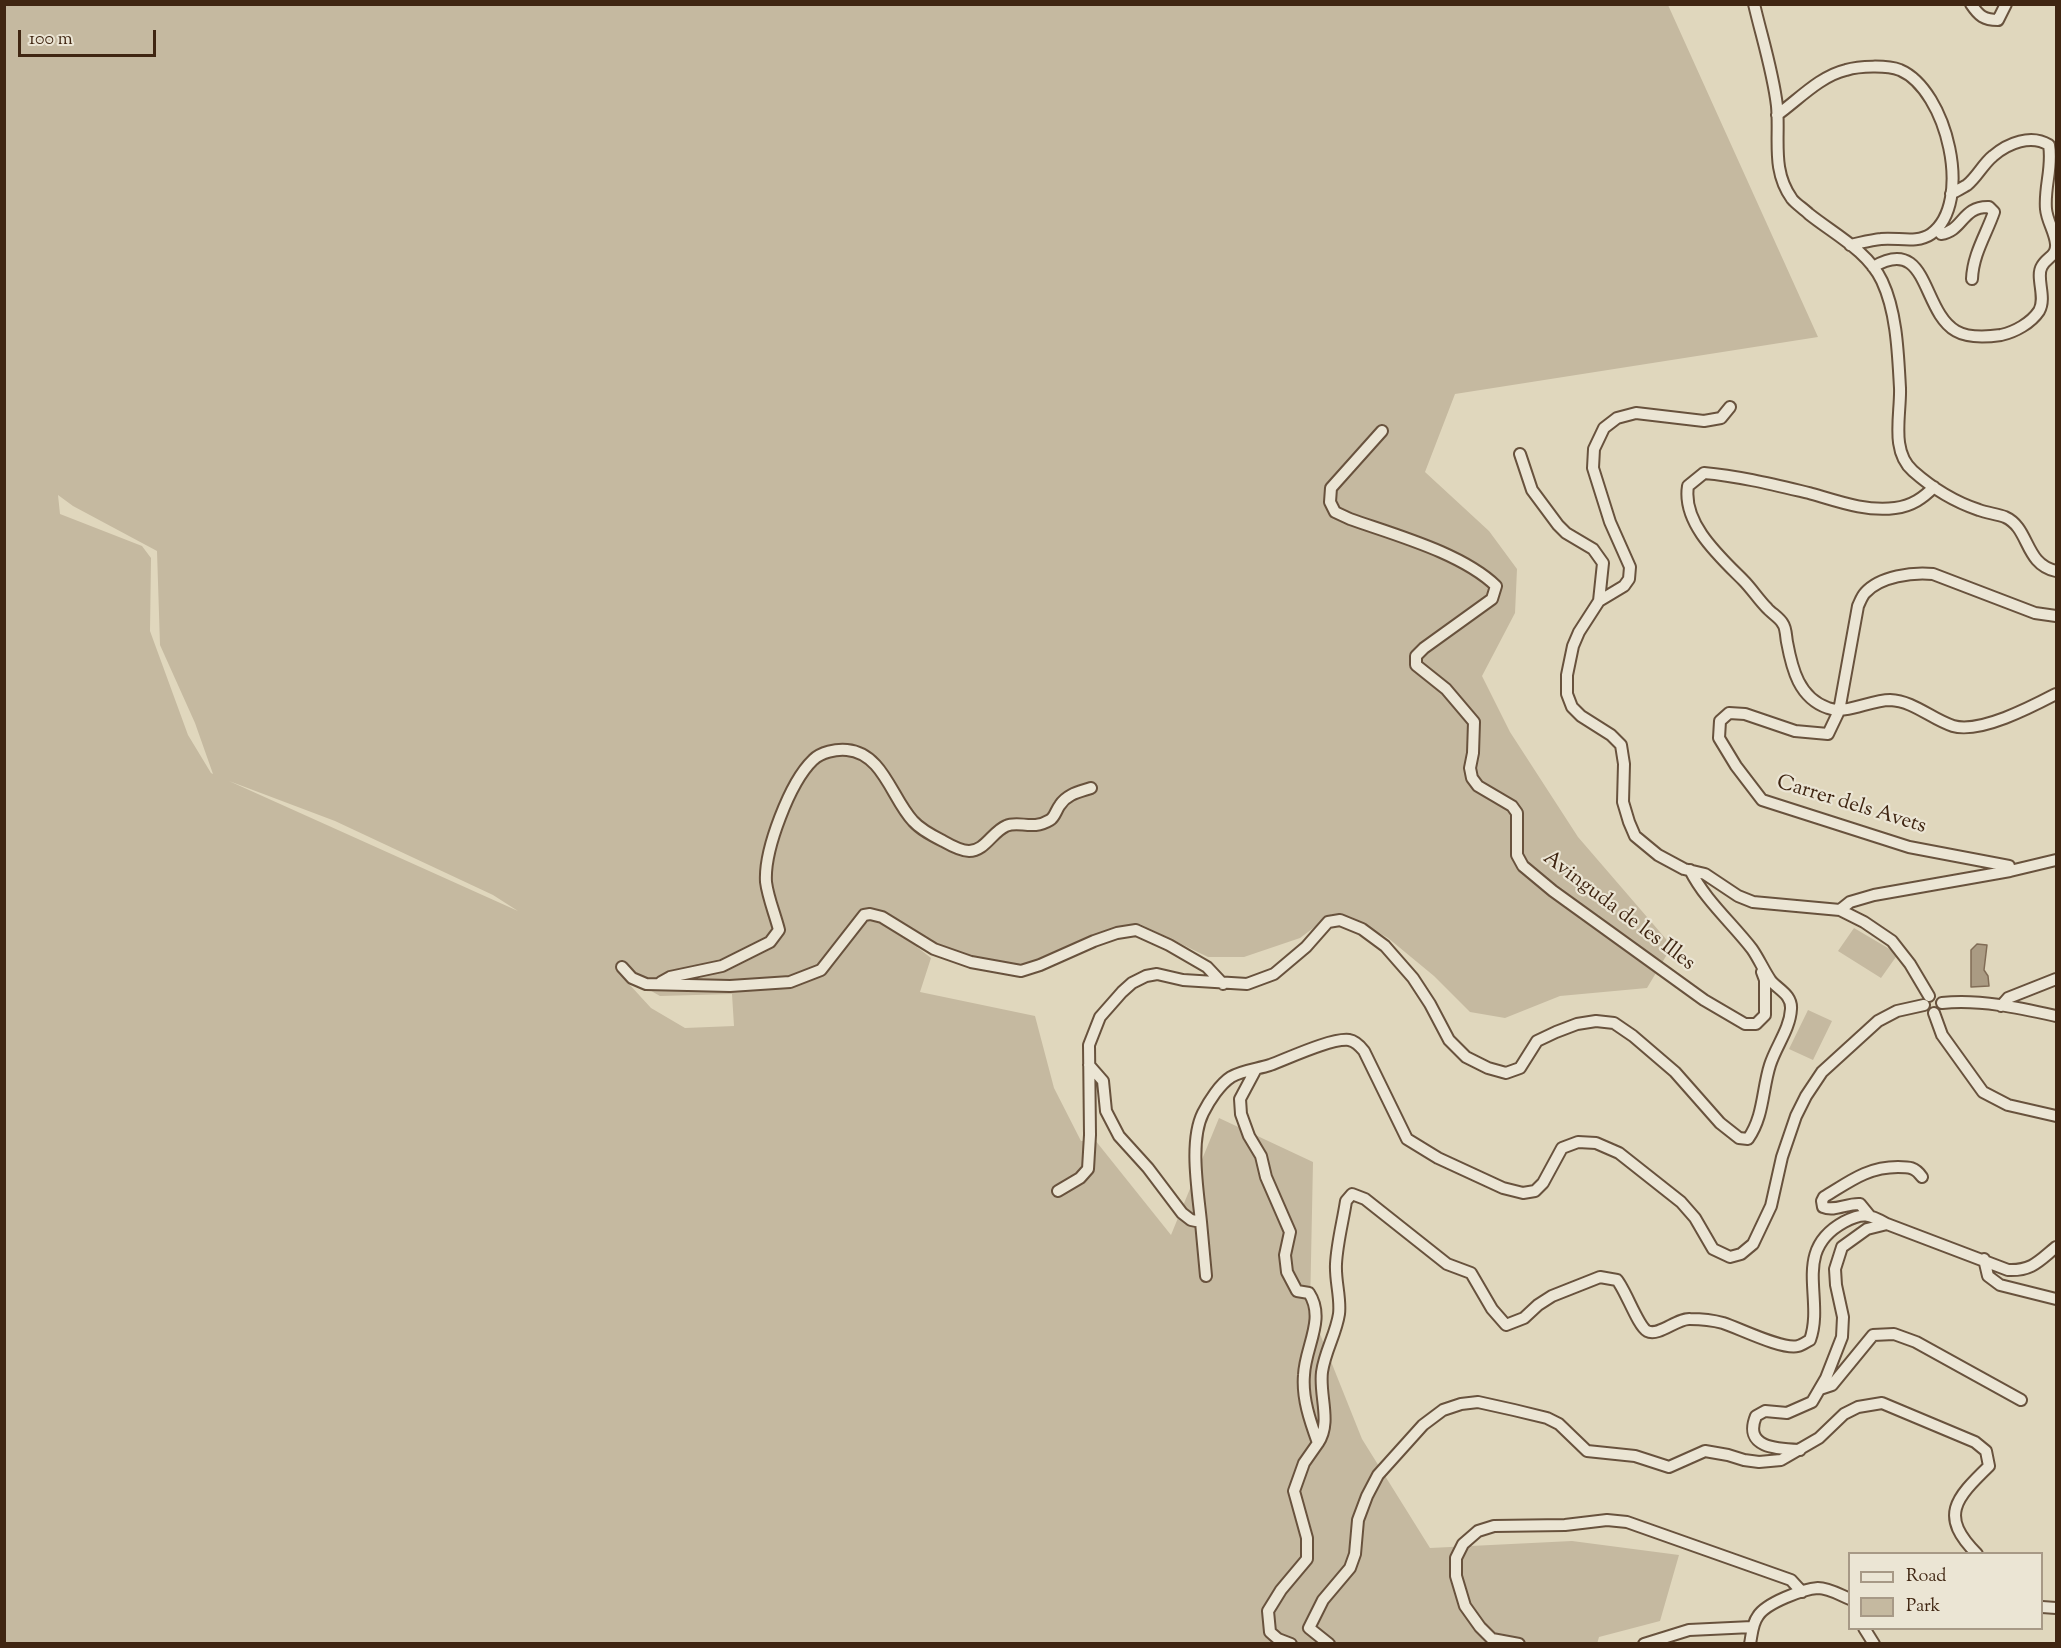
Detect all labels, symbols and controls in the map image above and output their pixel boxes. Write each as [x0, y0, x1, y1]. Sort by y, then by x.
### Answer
scale bar [21, 18, 159, 56]
text: 100 m [29, 27, 73, 53]
street label: Carrer dels Avets [1773, 771, 1929, 841]
street label: Avinguda de les Illes [1537, 847, 1699, 977]
legend [1848, 1552, 2043, 1630]
text: Road [1906, 1564, 1946, 1590]
text: Park [1906, 1594, 1940, 1620]

